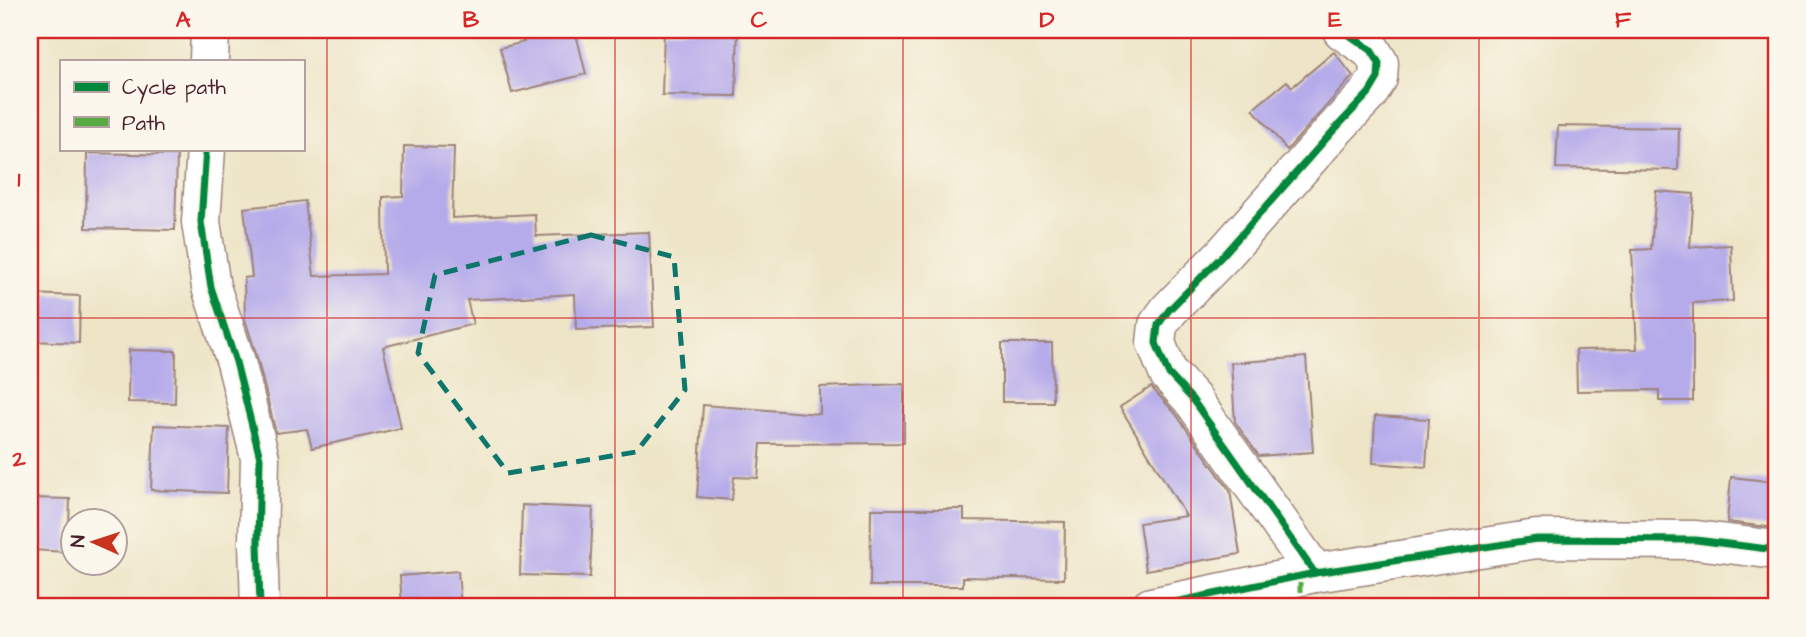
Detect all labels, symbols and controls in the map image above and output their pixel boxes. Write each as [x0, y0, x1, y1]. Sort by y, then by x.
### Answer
text: A [176, 4, 191, 36]
text: B [463, 4, 480, 36]
text: C [751, 4, 768, 36]
text: D [1040, 4, 1055, 36]
text: E [1328, 4, 1342, 36]
text: F [1615, 4, 1632, 36]
legend [60, 60, 304, 150]
text: Cycle path [122, 73, 227, 104]
text: Path [122, 109, 166, 138]
text: 1 [18, 163, 21, 195]
text: 2 [11, 443, 26, 475]
north arrow [60, 508, 130, 578]
text: N [65, 534, 92, 548]

